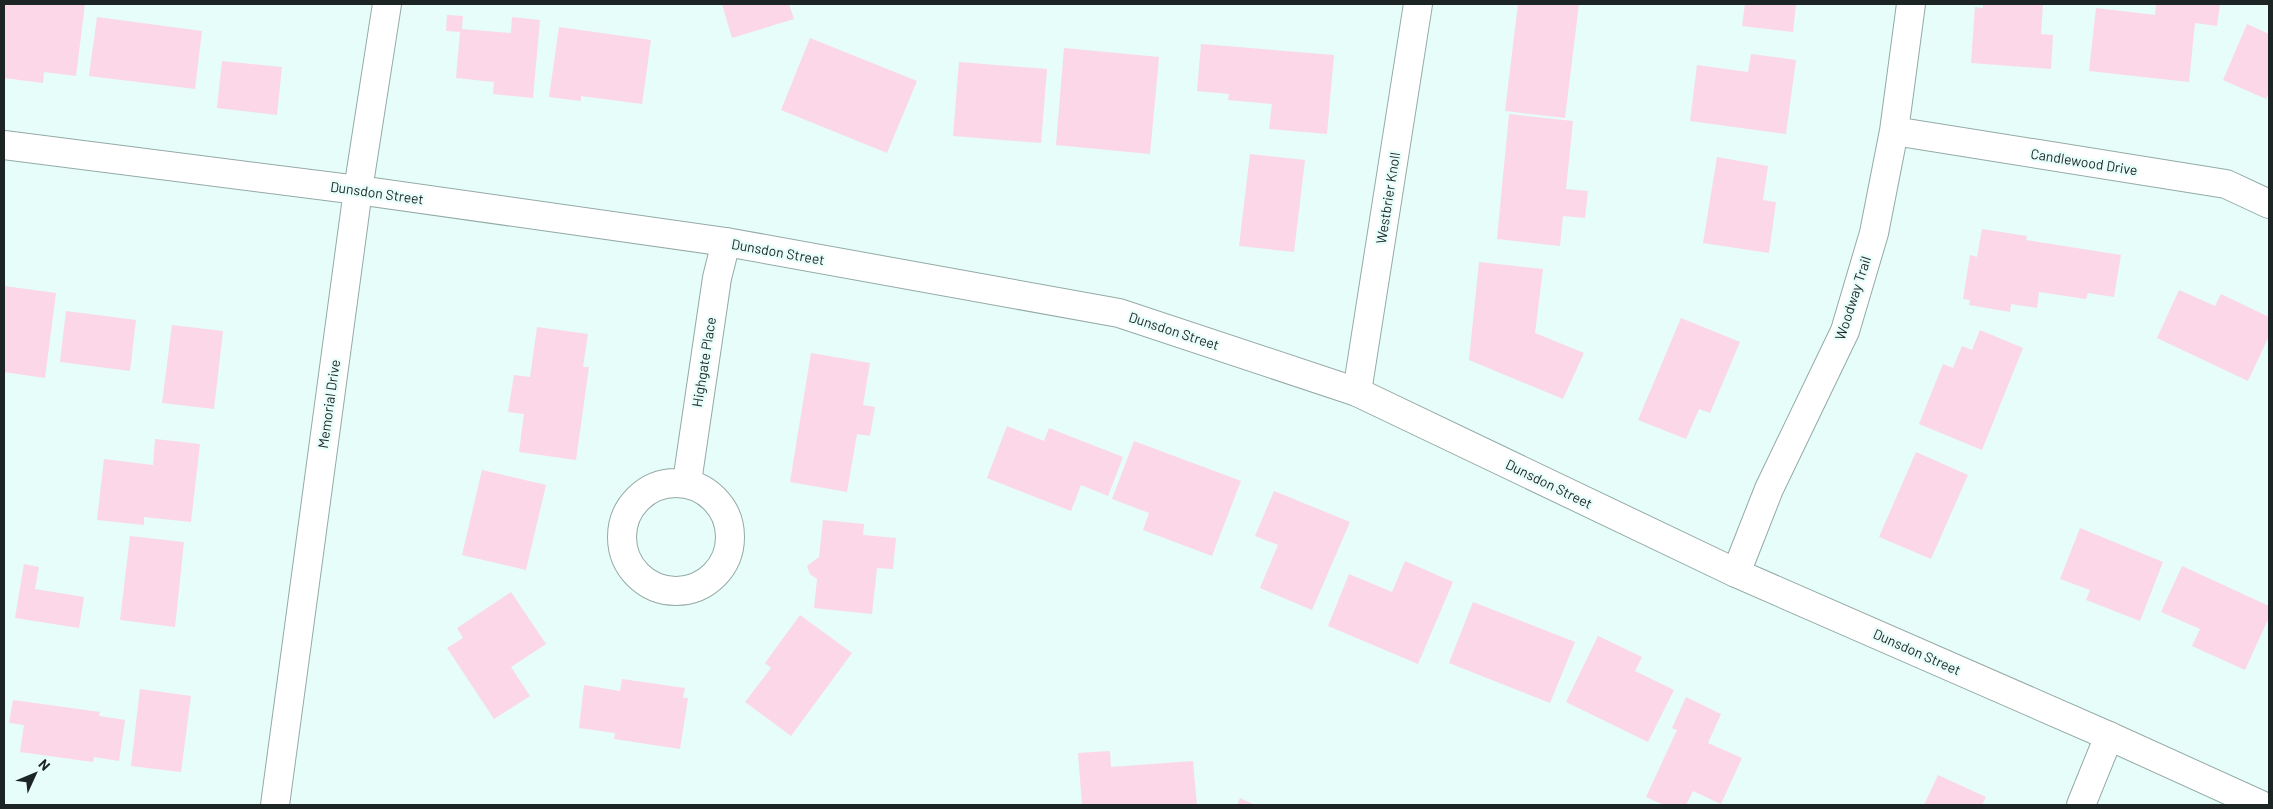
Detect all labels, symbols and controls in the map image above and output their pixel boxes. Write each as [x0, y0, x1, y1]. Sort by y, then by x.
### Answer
street label: Candlewood Drive [2029, 145, 2139, 178]
street label: Westbrier Knoll [1372, 151, 1403, 245]
street label: Dunsdon Street [329, 178, 425, 207]
street label: Dunsdon Street [730, 235, 826, 268]
street label: Woodway Trail [1831, 254, 1874, 342]
street label: Dunsdon Street [1127, 308, 1222, 353]
street label: Highgate Place [688, 316, 719, 408]
street label: Memorial Drive [314, 358, 343, 449]
street label: Dunsdon Street [1503, 455, 1595, 512]
street label: Dunsdon Street [1871, 625, 1964, 678]
north arrow [10, 749, 60, 799]
text: N [35, 755, 54, 774]

